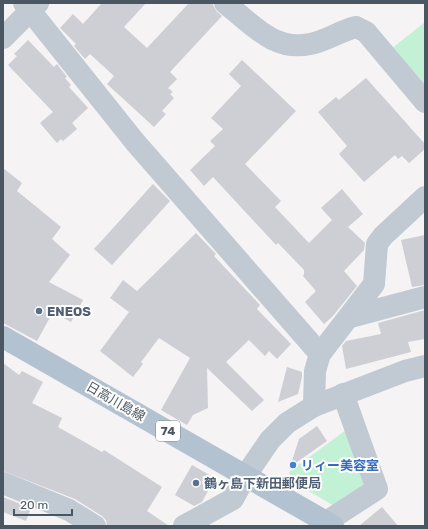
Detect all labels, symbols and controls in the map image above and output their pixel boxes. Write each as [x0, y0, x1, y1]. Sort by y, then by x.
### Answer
place label: ENEOS [47, 304, 91, 319]
marker: ENEOS [34, 306, 44, 316]
street label: 日高川島線 [84, 379, 148, 424]
road number: 74 [156, 421, 180, 441]
place label: リィー美容室 [301, 458, 379, 473]
marker: リィー美容室 [288, 460, 298, 470]
place label: 鶴ヶ島下新田郵便局 [204, 476, 321, 491]
marker: 鶴ヶ島下新田郵便局 [191, 478, 201, 488]
scale bar [14, 491, 72, 517]
text: 20 m [20, 498, 48, 512]

